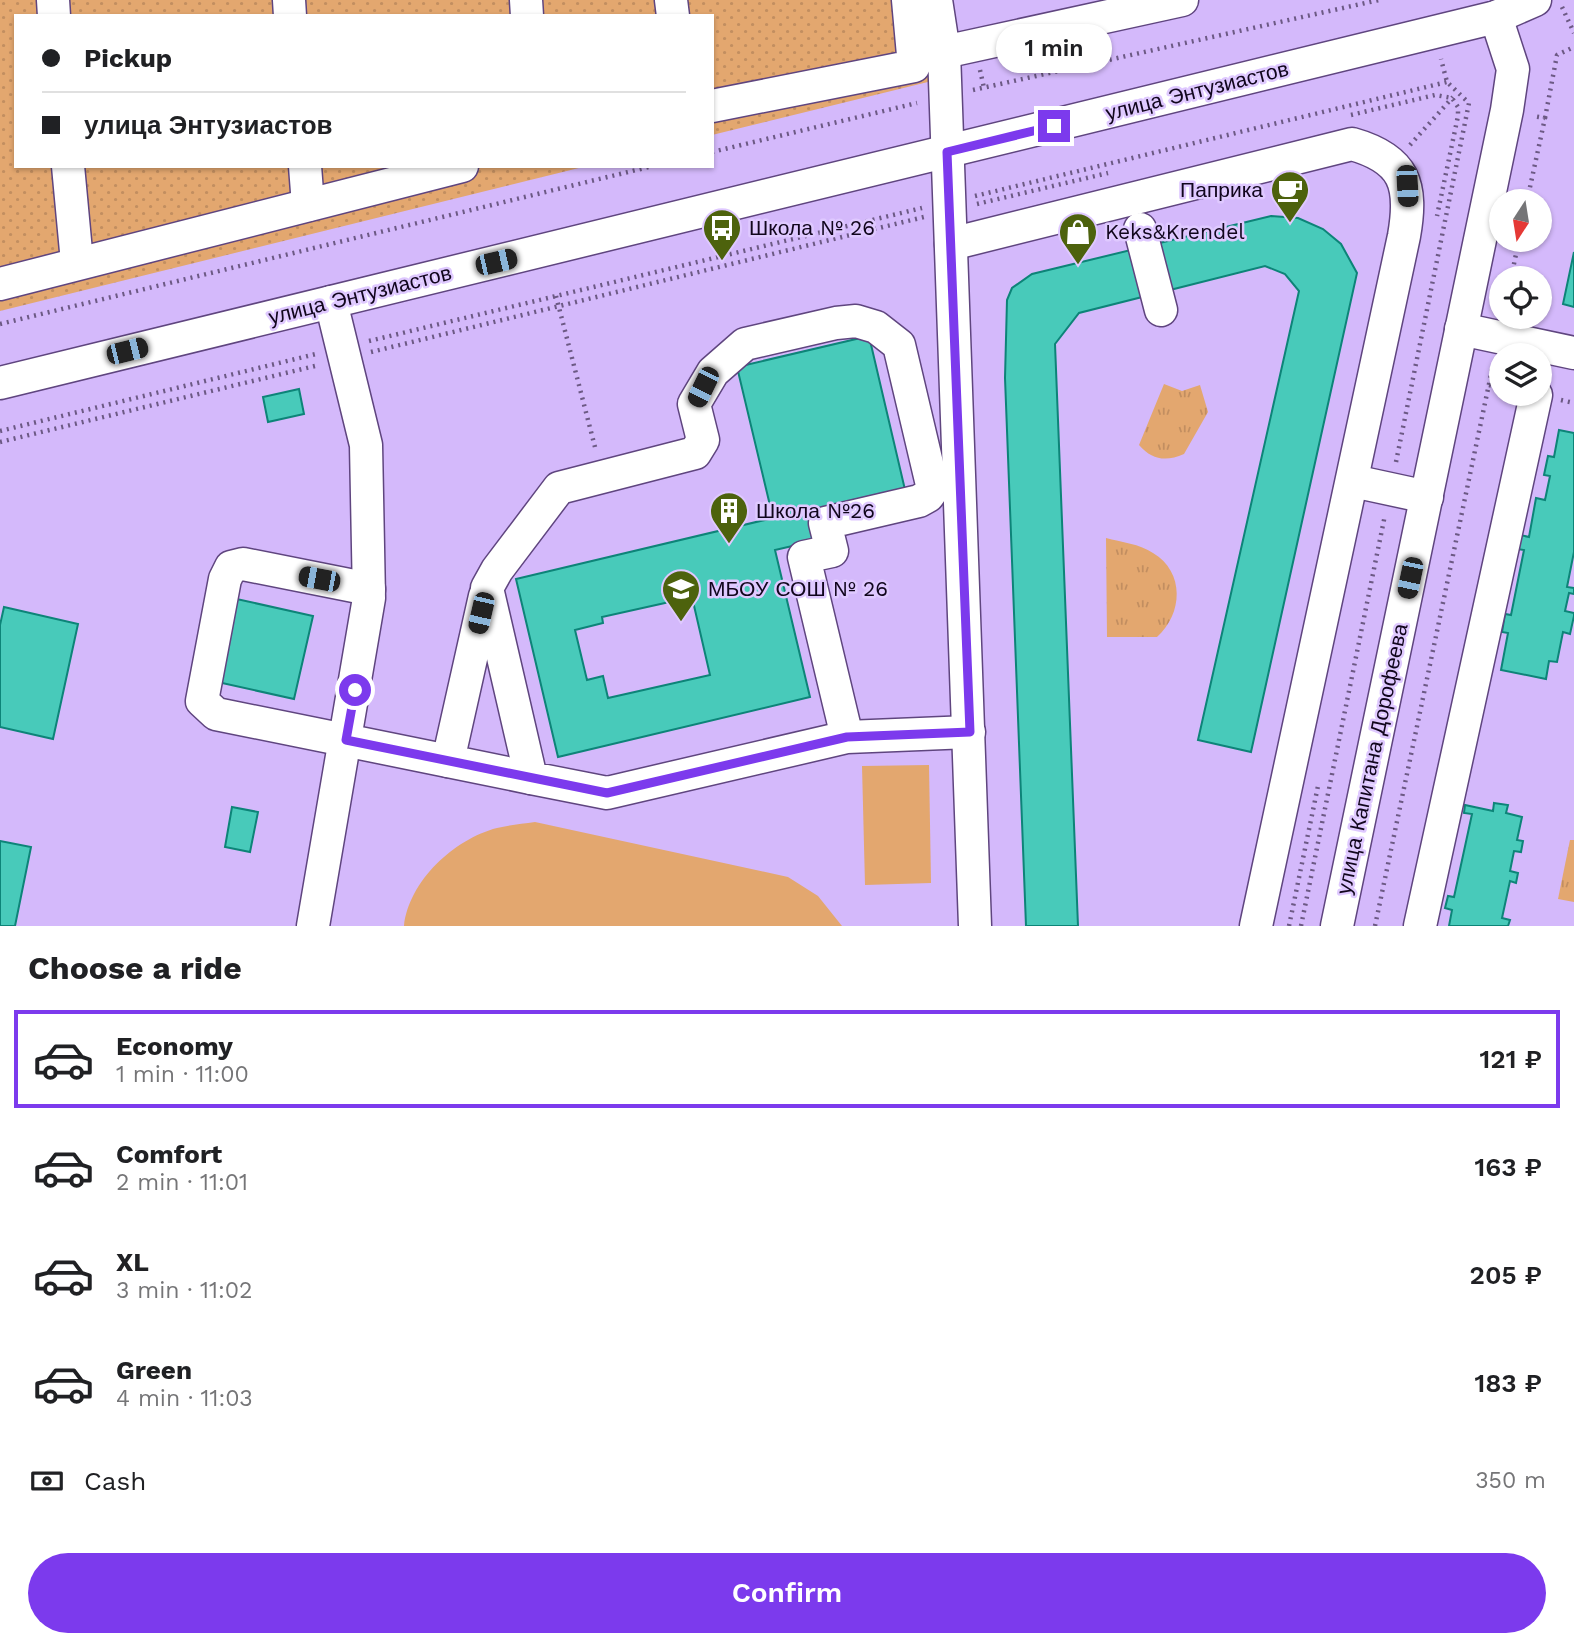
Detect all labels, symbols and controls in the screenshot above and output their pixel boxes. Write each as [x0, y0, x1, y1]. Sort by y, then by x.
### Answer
callout: 1 min [996, 24, 1112, 74]
text: 1 min [1024, 35, 1084, 62]
text: Pickup [84, 43, 172, 73]
street label: улица Энтузиастов [1103, 56, 1291, 125]
text: улица Энтузиастов [84, 110, 333, 140]
route end [1038, 110, 1070, 142]
car [1396, 164, 1419, 208]
cafe icon: Паприка [1269, 169, 1311, 224]
place label: Паприка [1180, 177, 1263, 202]
north arrow [1489, 189, 1552, 252]
map controls [1489, 189, 1552, 406]
bus stop icon: Школа № 26 [701, 207, 743, 262]
shop icon: Keks&Krendel [1057, 211, 1099, 266]
place label: Школа № 26 [749, 215, 875, 240]
place label: Keks&Krendel [1105, 219, 1245, 244]
car [474, 247, 519, 277]
street label: улица Энтузиастов [266, 260, 454, 329]
button: locate [1489, 266, 1552, 329]
car [105, 336, 150, 366]
button: layers [1489, 343, 1552, 406]
car [685, 364, 722, 410]
building icon: Школа №26 [708, 490, 750, 545]
place label: Школа №26 [756, 498, 875, 523]
car [1396, 555, 1425, 601]
car [297, 565, 342, 593]
school or university icon: МБОУ СОШ № 26 [660, 568, 702, 623]
place label: МБОУ СОШ № 26 [708, 576, 888, 601]
car [467, 590, 496, 636]
street label: улица Капитана Дорофеева [1331, 621, 1413, 897]
route start [339, 674, 371, 706]
text: Choose a ride [28, 949, 242, 987]
icon: car [32, 1028, 95, 1091]
text: Economy [116, 1031, 233, 1061]
text: 121 ₽ [1480, 1044, 1542, 1074]
text: 1 min · 11:00 [116, 1061, 249, 1088]
icon: car [32, 1136, 95, 1199]
text: Comfort [116, 1139, 222, 1169]
text: 163 ₽ [1474, 1152, 1542, 1182]
text: 2 min · 11:01 [116, 1169, 248, 1196]
icon: car [32, 1244, 95, 1307]
text: XL [116, 1247, 149, 1277]
text: 205 ₽ [1470, 1260, 1542, 1290]
text: 3 min · 11:02 [116, 1277, 252, 1304]
icon: car [32, 1352, 95, 1415]
text: Green [116, 1355, 192, 1385]
text: 183 ₽ [1475, 1368, 1542, 1398]
text: 4 min · 11:03 [116, 1385, 253, 1412]
icon: cash [28, 1462, 66, 1500]
text: Cash [84, 1466, 146, 1496]
text: 350 m [1475, 1467, 1546, 1494]
button: Confirm [28, 1553, 1546, 1633]

